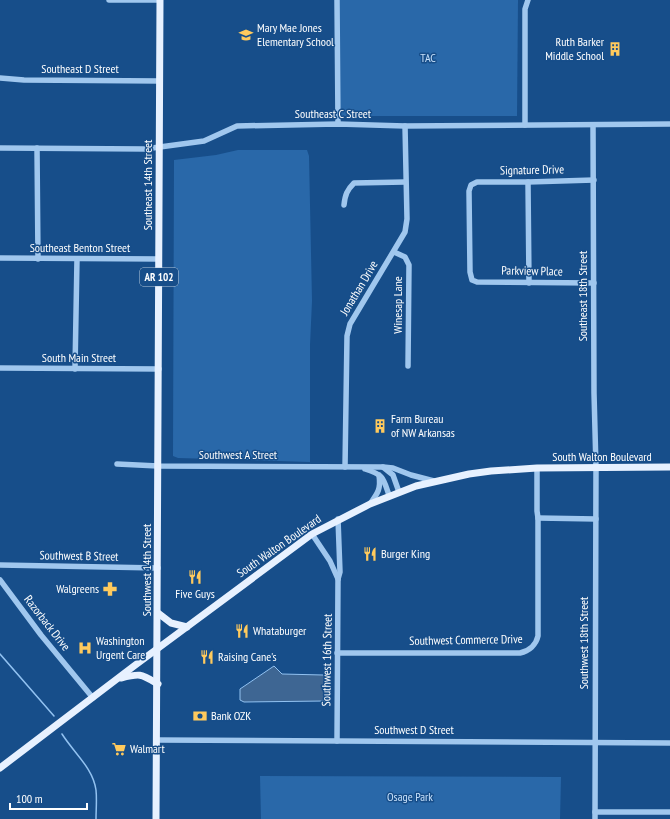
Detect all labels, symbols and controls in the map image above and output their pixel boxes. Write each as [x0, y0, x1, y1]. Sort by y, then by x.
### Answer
place label: Mary Mae Jones Elementary School [257, 20, 334, 49]
school or university icon: Mary Mae Jones Elementary School [238, 27, 254, 43]
place label: Ruth Barker Middle School [545, 34, 605, 63]
building icon: Ruth Barker Middle School [607, 41, 623, 57]
park label: TAC [420, 50, 436, 65]
street label: Southeast D Street [41, 61, 119, 76]
street label: Southeast C Street [295, 106, 372, 121]
street label: Southeast 14th Street [140, 139, 155, 230]
street label: Signature Drive [500, 161, 564, 178]
street label: Southeast Benton Street [30, 240, 131, 255]
street label: Southeast 18th Street [575, 250, 590, 341]
street label: Jonathan Drive [336, 258, 381, 319]
street label: Parkview Place [501, 262, 563, 279]
road number: AR 102 [140, 268, 178, 286]
street label: Winesap Lane [390, 276, 405, 334]
street label: South Main Street [42, 350, 117, 365]
place label: Farm Bureau of NW Arkansas [391, 411, 455, 440]
building icon: Farm Bureau of NW Arkansas [372, 418, 388, 434]
street label: Southwest A Street [199, 447, 278, 462]
street label: South Walton Boulevard [552, 449, 652, 464]
street label: South Walton Boulevard [234, 511, 324, 580]
street label: Southwest 14th Street [139, 523, 154, 616]
restaurant icon: Burger King [362, 546, 378, 562]
place label: Burger King [381, 546, 430, 561]
street label: Southwest B Street [39, 547, 119, 564]
restaurant icon: Five Guys [187, 569, 203, 585]
place label: Walgreens [56, 581, 99, 596]
pharmacy icon: Walgreens [102, 581, 118, 597]
place label: Five Guys [175, 586, 215, 601]
street label: Razorback Drive [21, 592, 74, 653]
street label: Southwest 18th Street [576, 596, 591, 689]
street label: Southwest 16th Street [318, 613, 335, 706]
restaurant icon: Whataburger [234, 623, 250, 639]
place label: Whataburger [253, 623, 307, 638]
street label: Southwest Commerce Drive [409, 631, 523, 648]
place label: Washington Urgent Care [96, 633, 145, 662]
hospital icon: Washington Urgent Care [77, 640, 93, 656]
restaurant icon: Raising Cane's [199, 649, 215, 665]
place label: Raising Cane's [218, 649, 277, 664]
bank icon: Bank OZK [192, 708, 208, 724]
place label: Bank OZK [211, 708, 251, 723]
street label: Southwest D Street [374, 722, 455, 737]
supermarket icon: Walmart [111, 741, 127, 757]
place label: Walmart [130, 741, 165, 756]
scale bar [10, 785, 87, 811]
park label: Osage Park [387, 789, 433, 804]
text: 100 m [16, 791, 43, 806]

